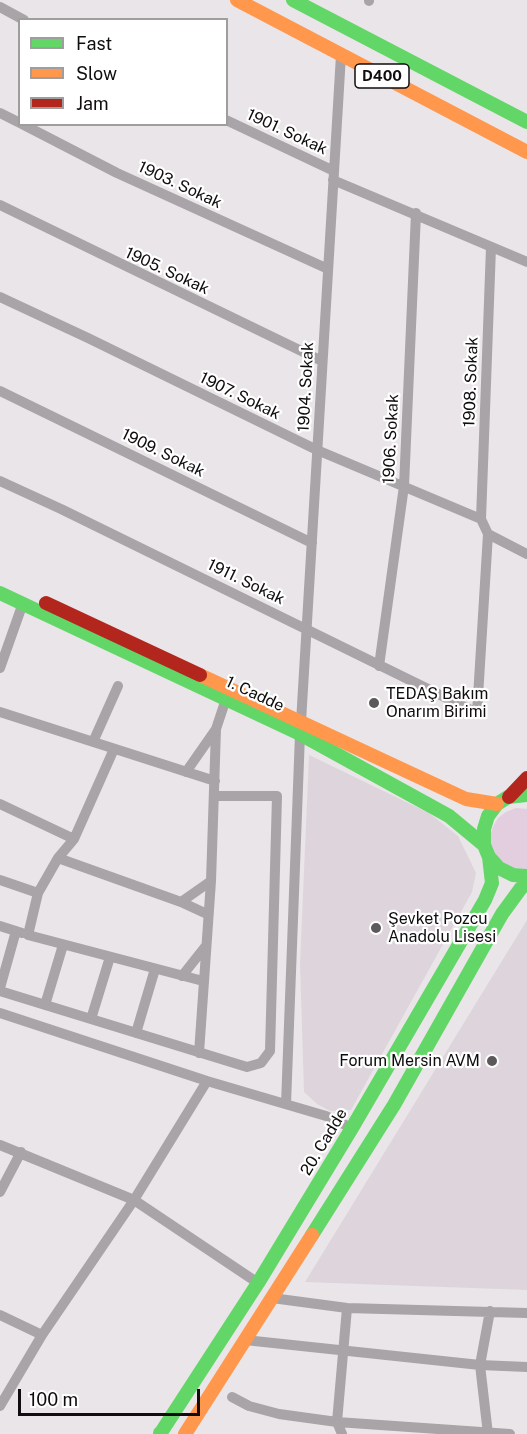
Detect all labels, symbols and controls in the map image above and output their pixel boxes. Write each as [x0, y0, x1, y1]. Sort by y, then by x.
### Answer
legend [18, 18, 228, 126]
text: Fast [76, 33, 112, 54]
text: Slow [76, 63, 117, 84]
road number: D400 [355, 64, 409, 88]
text: Jam [76, 93, 109, 114]
street label: 1901. Sokak [244, 105, 330, 159]
street label: 1903. Sokak [135, 157, 225, 213]
street label: 1905. Sokak [122, 243, 212, 299]
street label: 1908. Sokak [460, 337, 482, 427]
street label: 1904. Sokak [294, 342, 318, 432]
street label: 1907. Sokak [197, 368, 283, 424]
street label: 1906. Sokak [379, 394, 403, 484]
street label: 1909. Sokak [118, 425, 208, 481]
street label: 1911. Sokak [204, 555, 288, 609]
street label: 1. Cadde [223, 672, 287, 716]
place label: TEDAŞ Bakım Onarım Birimi [386, 684, 488, 722]
marker: TEDAŞ Bakım Onarım Birimi [367, 696, 381, 710]
place label: Şevket Pozcu Anadolu Lisesi [388, 909, 496, 947]
marker: Şevket Pozcu Anadolu Lisesi [369, 921, 383, 935]
place label: Forum Mersin AVM [339, 1051, 480, 1071]
marker: Forum Mersin AVM [485, 1054, 499, 1068]
street label: 20. Cadde [297, 1105, 351, 1179]
scale bar [21, 1377, 202, 1415]
text: 100 m [29, 1389, 78, 1410]

